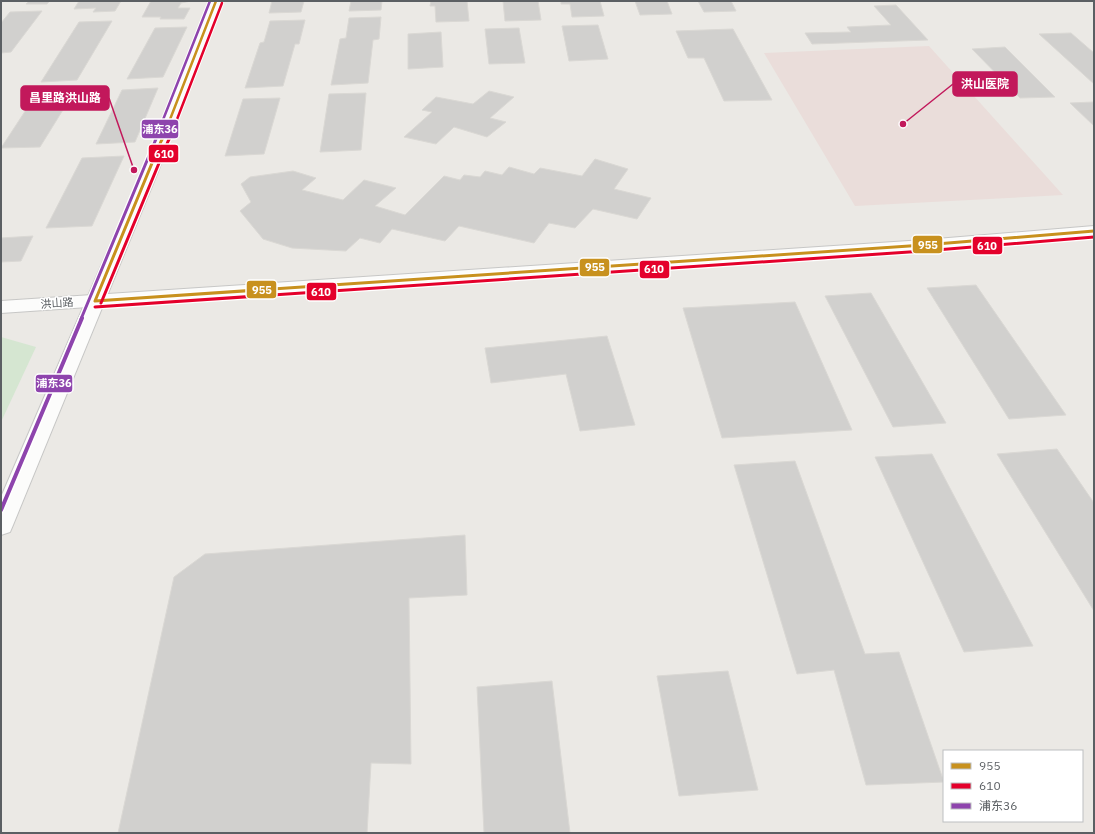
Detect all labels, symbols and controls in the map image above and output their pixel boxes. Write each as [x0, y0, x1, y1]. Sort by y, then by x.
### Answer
callout: 洪山医院 [953, 72, 1017, 96]
text: 洪山医院 [961, 76, 1009, 91]
callout: 昌里路洪山路 [21, 86, 109, 110]
text: 昌里路洪山路 [29, 90, 101, 105]
line badge: 浦东36 [141, 119, 179, 139]
text: 浦东36 [142, 122, 178, 136]
line badge: 610 [148, 144, 179, 163]
text: 610 [154, 147, 174, 161]
line badge: 955 [912, 235, 943, 254]
line badge: 610 [972, 236, 1003, 255]
text: 955 [918, 238, 938, 252]
text: 610 [977, 239, 997, 253]
line badge: 955 [579, 258, 610, 277]
text: 955 [585, 260, 605, 274]
line badge: 610 [639, 260, 670, 279]
text: 610 [644, 262, 664, 276]
line badge: 955 [246, 280, 277, 299]
line badge: 610 [306, 282, 337, 301]
text: 955 [252, 283, 272, 297]
text: 610 [311, 285, 331, 299]
street label: 洪山路 [40, 295, 74, 311]
line badge: 浦东36 [35, 374, 73, 393]
text: 浦东36 [36, 376, 72, 390]
legend [943, 750, 1083, 822]
text: 955 [979, 758, 1001, 773]
text: 610 [979, 778, 1001, 793]
text: 浦东36 [979, 798, 1017, 813]

